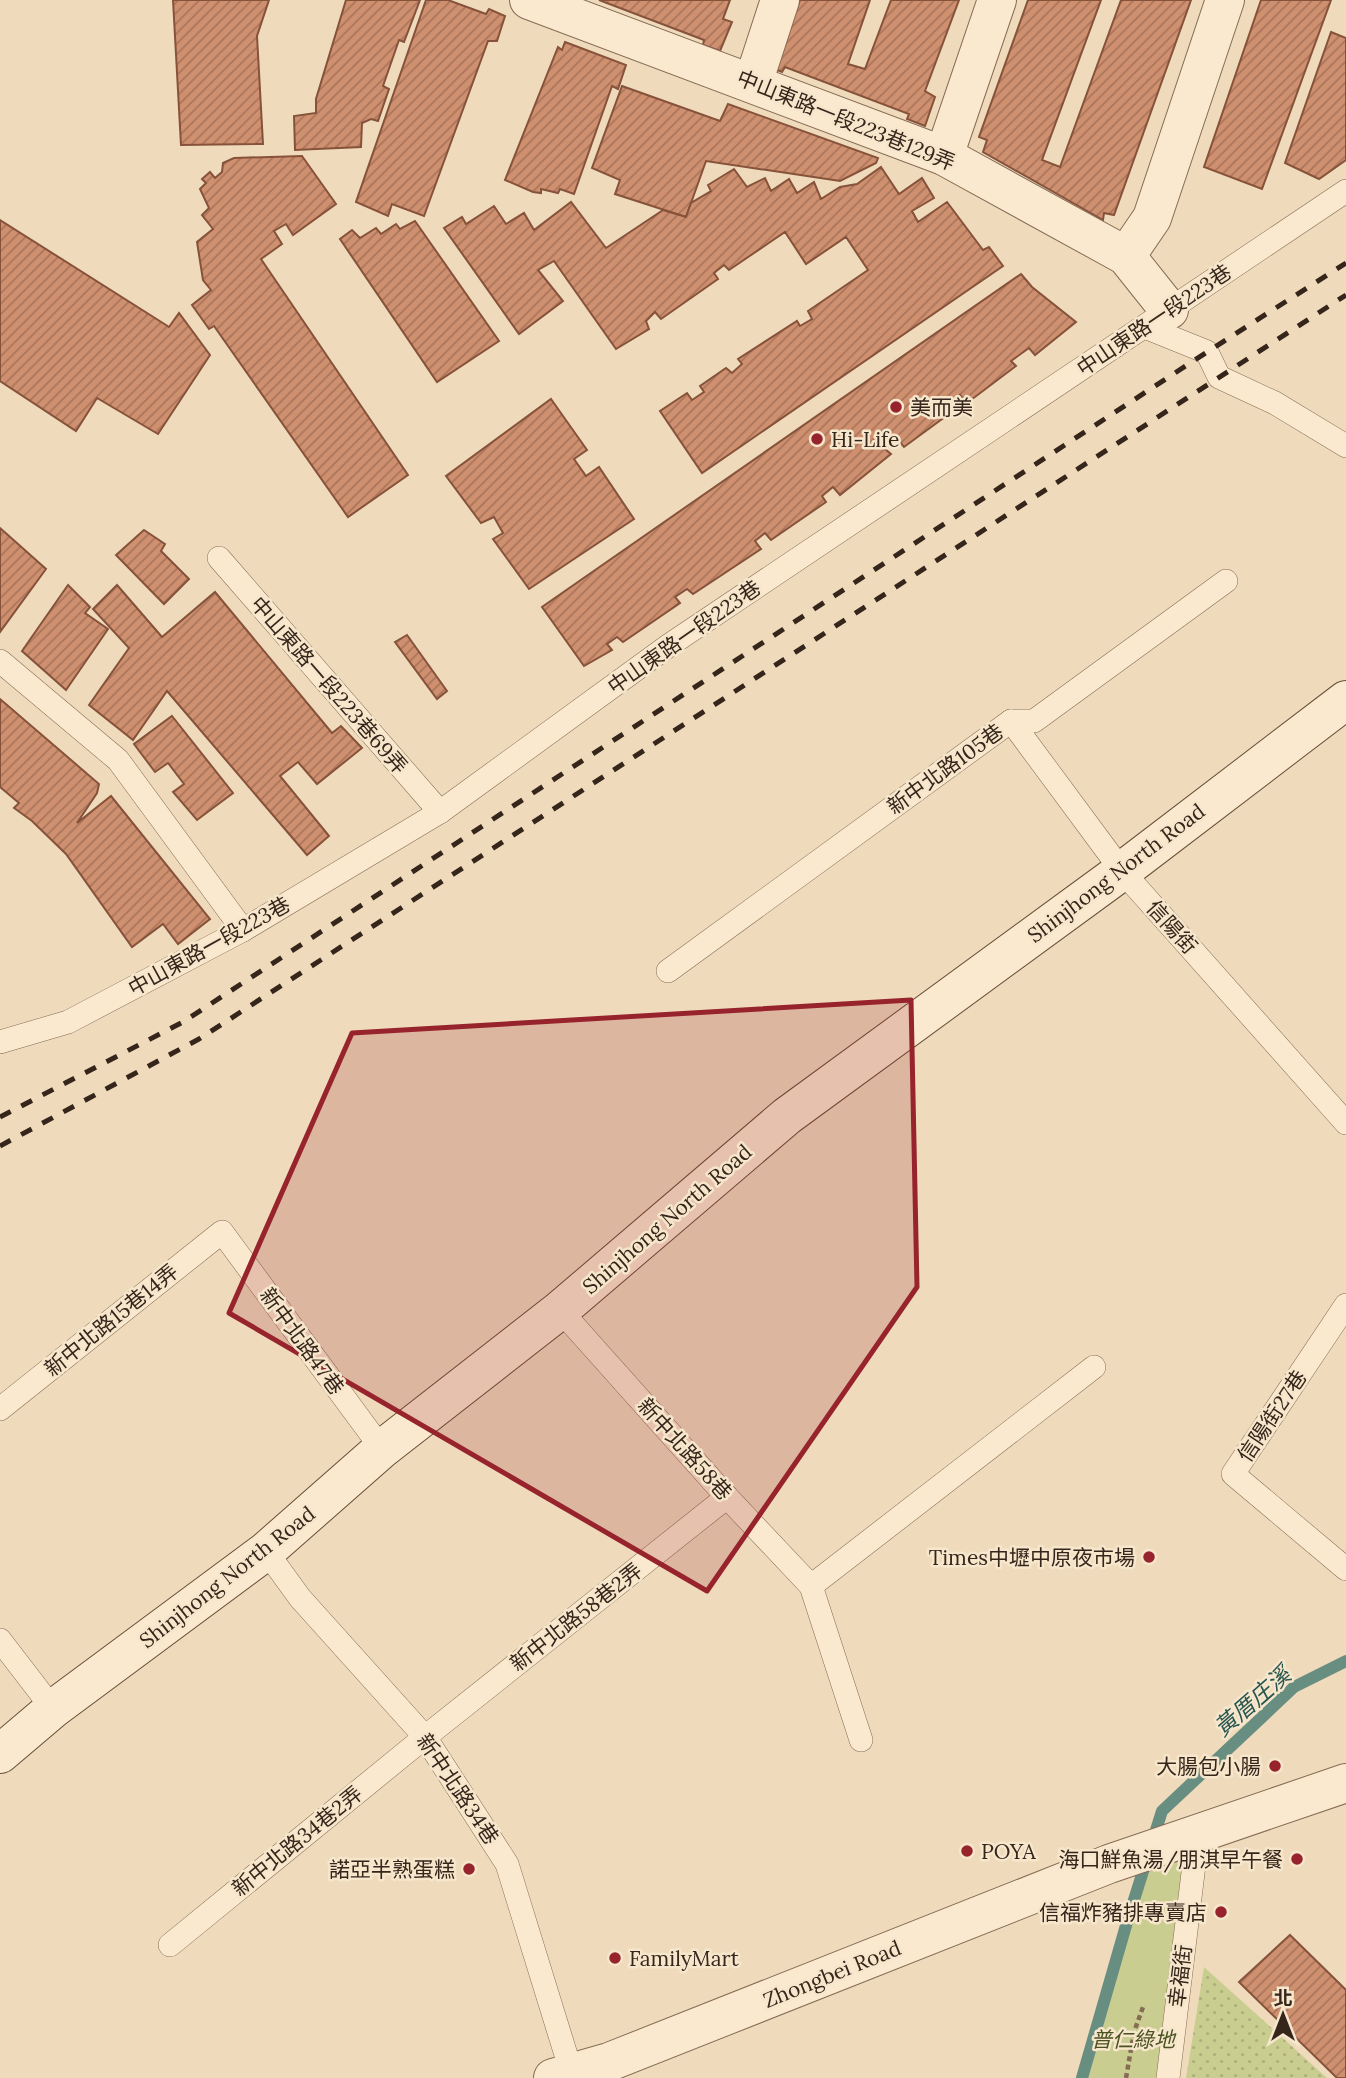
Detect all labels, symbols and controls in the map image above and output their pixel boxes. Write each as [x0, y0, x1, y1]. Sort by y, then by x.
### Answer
street label: 中山東路一段223巷129弄 [733, 64, 959, 176]
street label: 中山東路一段223巷 [1071, 258, 1237, 382]
place label: 美而美 [910, 394, 973, 421]
marker: 美而美 [888, 399, 904, 415]
place label: Hi-Life [831, 426, 899, 453]
marker: Hi-Life [809, 431, 825, 447]
street label: 中山東路一段223巷 [602, 574, 766, 700]
street label: 中山東路一段223巷69弄 [245, 591, 413, 779]
street label: 新中北路105巷 [882, 718, 1008, 820]
street label: Shinjhong North Road [1022, 797, 1210, 949]
street label: 中山東路一段223巷 [123, 890, 295, 1002]
street label: 信陽街 [1141, 895, 1203, 959]
street label: Shinjhong North Road [577, 1138, 757, 1300]
street label: 新中北路15巷14弄 [39, 1258, 183, 1382]
street label: 新中北路47巷 [254, 1282, 350, 1400]
street label: 信陽街27巷 [1231, 1365, 1313, 1467]
street label: 新中北路58巷 [632, 1392, 738, 1506]
street label: Shinjhong North Road [134, 1500, 320, 1654]
place label: Times中壢中原夜市場 [929, 1544, 1135, 1571]
marker: Times中壢中原夜市場 [1141, 1549, 1157, 1565]
street label: 新中北路58巷2弄 [504, 1557, 648, 1677]
water label: 黃厝庄溪 [1208, 1658, 1298, 1742]
street label: 新中北路34巷 [411, 1728, 505, 1850]
place label: 大腸包小腸 [1156, 1753, 1261, 1780]
marker: 大腸包小腸 [1267, 1758, 1283, 1774]
street label: 新中北路34巷2弄 [226, 1780, 368, 1902]
place label: POYA [981, 1838, 1037, 1865]
marker: POYA [959, 1843, 975, 1859]
place label: 海口鮮魚湯/朋淇早午餐 [1059, 1846, 1283, 1873]
marker: 海口鮮魚湯/朋淇早午餐 [1289, 1851, 1305, 1867]
place label: 諾亞半熟蛋糕 [329, 1856, 455, 1883]
marker: 諾亞半熟蛋糕 [461, 1861, 477, 1877]
place label: 信福炸豬排專賣店 [1039, 1899, 1207, 1926]
marker: 信福炸豬排專賣店 [1213, 1904, 1229, 1920]
street label: Zhongbei Road [759, 1934, 905, 2014]
street label: 幸福街 [1163, 1943, 1197, 2009]
place label: FamilyMart [629, 1945, 740, 1972]
marker: FamilyMart [607, 1950, 623, 1966]
north arrow [1248, 1980, 1318, 2050]
text: 北 [1273, 1986, 1293, 2010]
park label: 普仁綠地 [1091, 2026, 1177, 2053]

